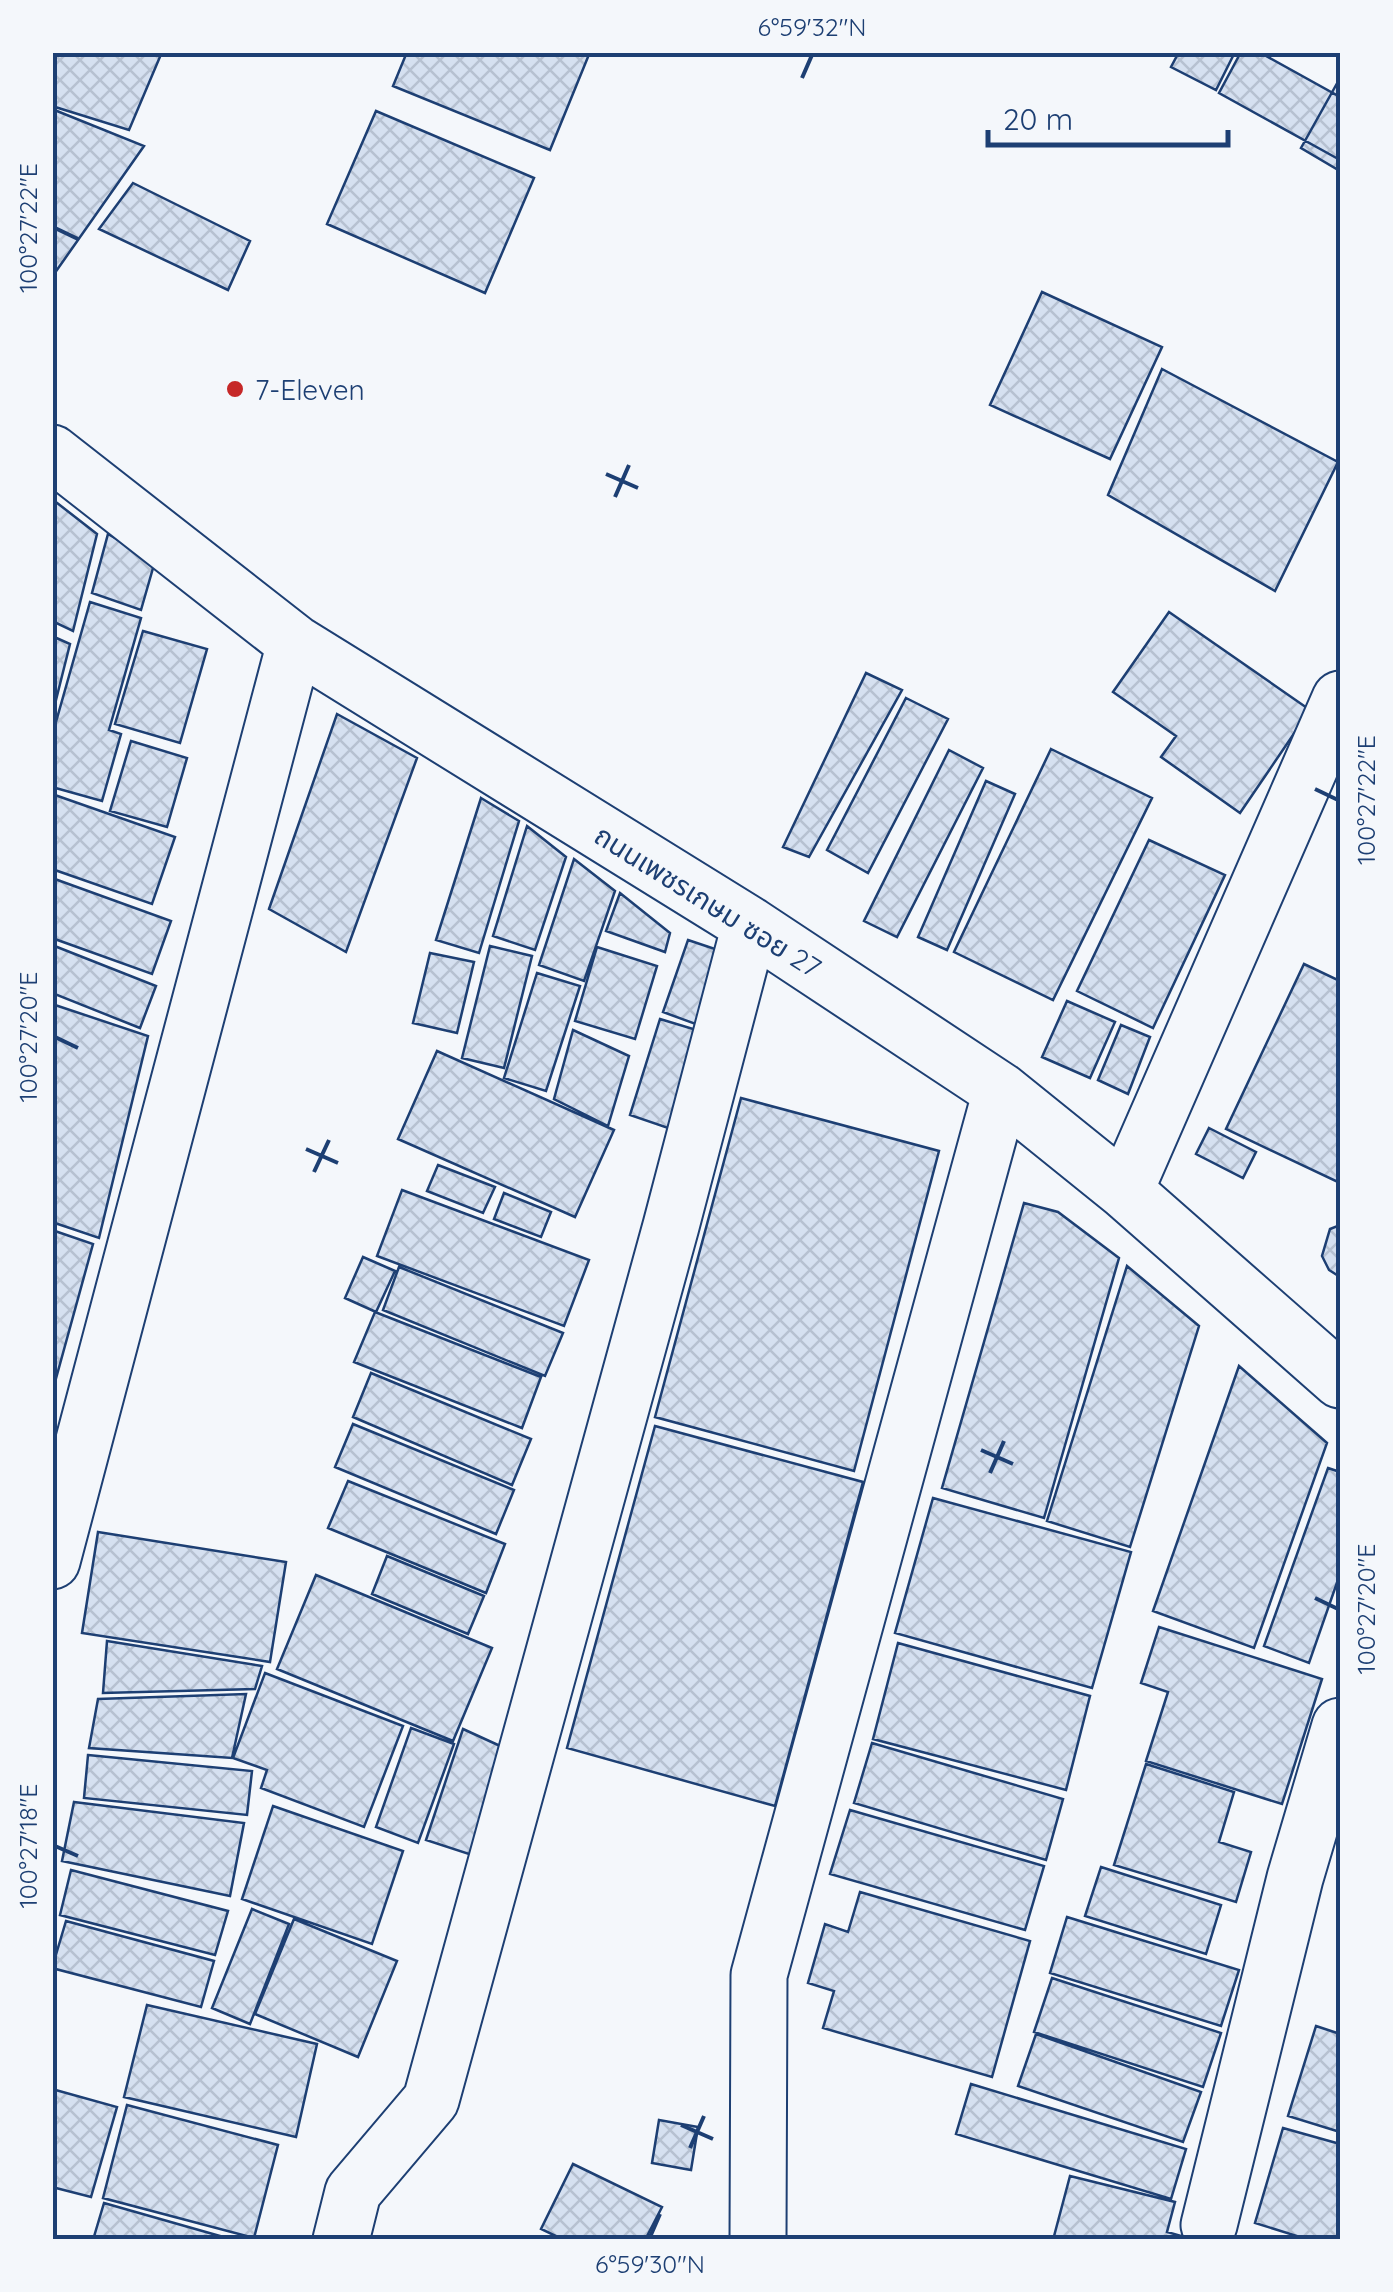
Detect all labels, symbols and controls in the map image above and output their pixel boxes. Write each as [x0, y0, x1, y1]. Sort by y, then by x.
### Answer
text: 6°59'32"N [758, 11, 866, 42]
scale bar [988, 85, 1228, 147]
text: 20 m [1003, 100, 1073, 138]
text: 100°27'22"E [12, 163, 43, 293]
place label: 7-Eleven [255, 372, 365, 407]
marker: 7-Eleven [224, 378, 246, 400]
text: 100°27'22"E [1350, 735, 1381, 865]
street label: ถนนเพชรเกษม ซอย 27 [588, 817, 828, 985]
text: 100°27'20"E [12, 972, 43, 1102]
text: 100°27'20"E [1350, 1544, 1381, 1674]
text: 100°27'18"E [12, 1784, 43, 1908]
text: 6°59'30"N [595, 2248, 705, 2279]

